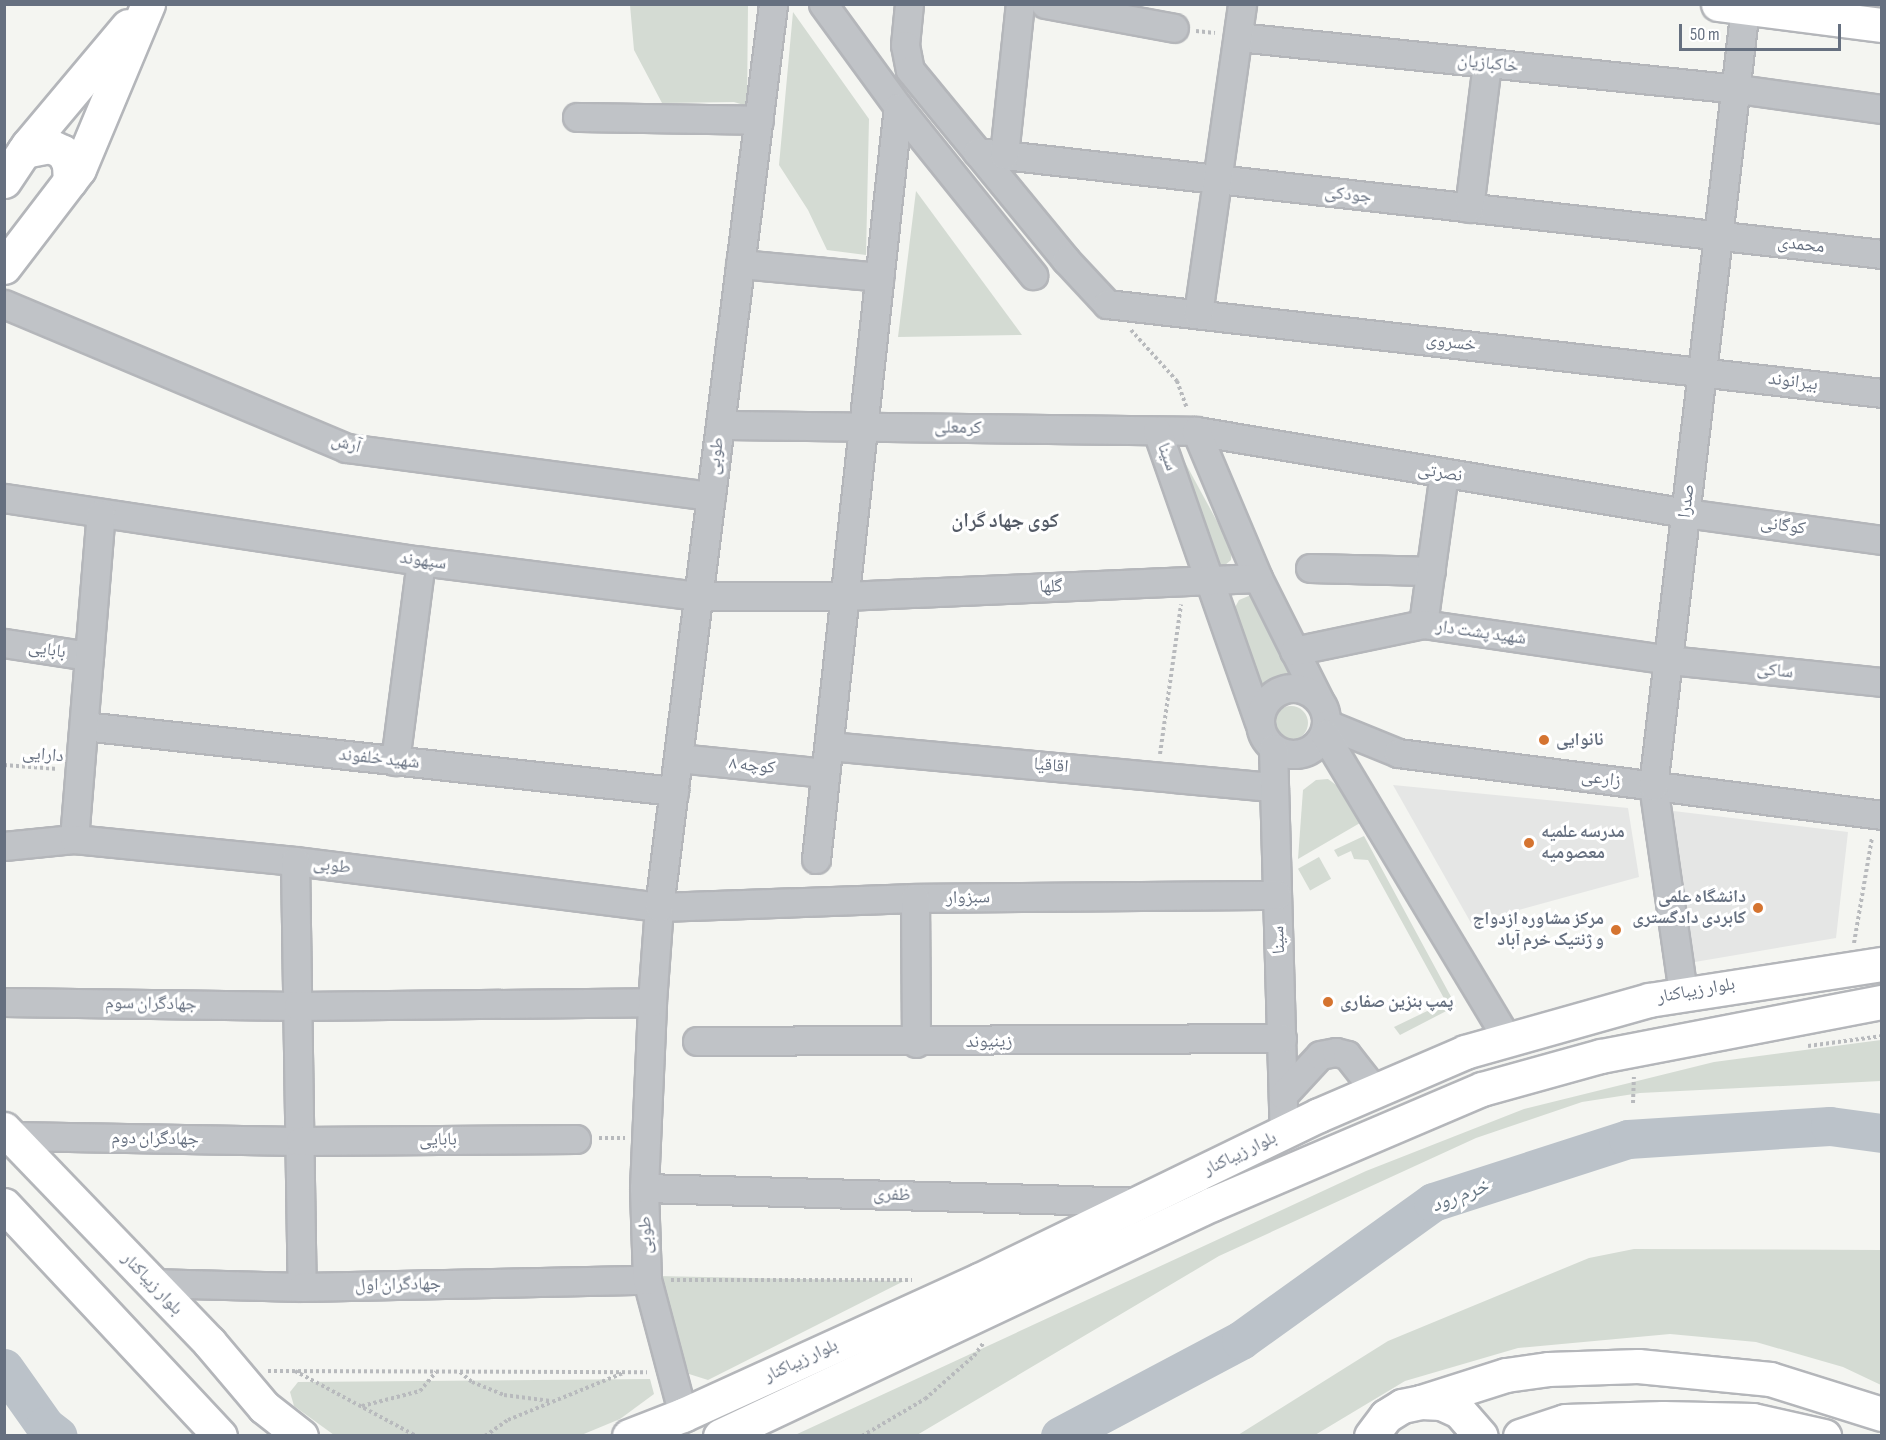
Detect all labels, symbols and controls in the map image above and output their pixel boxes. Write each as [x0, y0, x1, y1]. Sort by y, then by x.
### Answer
scale bar [1682, 12, 1844, 50]
text: 50 m [1690, 24, 1720, 45]
street label: خاکبازیان [1456, 50, 1520, 78]
street label: جودکی [1323, 182, 1373, 208]
street label: محمدی [1776, 232, 1826, 258]
street label: خسروی [1425, 329, 1477, 357]
street label: بیرانوند [1767, 368, 1819, 396]
street label: کرمعلی [934, 417, 982, 439]
street label: آرش [329, 430, 363, 458]
street label: طوبی [703, 436, 729, 476]
street label: سینا [1152, 440, 1182, 474]
street label: نصرتی [1416, 459, 1464, 487]
street label: صدرا [1674, 483, 1700, 519]
district label: کوی جهاد گران [951, 509, 1059, 533]
street label: کوگانی [1759, 512, 1807, 540]
street label: سپهوند [398, 547, 448, 575]
street label: گلها [1039, 576, 1063, 598]
street label: شهید پشت دار [1434, 616, 1528, 650]
street label: بابایی [27, 636, 67, 664]
street label: ساکی [1756, 658, 1794, 684]
place label: نانوایی [1556, 729, 1604, 751]
marker: نانوایی [1537, 733, 1551, 747]
street label: دارایی [21, 742, 65, 768]
street label: شهید خلفوند [337, 744, 421, 774]
street label: کوچه ۸ [728, 753, 776, 779]
street label: اقاقیا [1033, 754, 1069, 778]
street label: زارعی [1580, 766, 1622, 792]
place label: مدرسه علمیه معصومیه [1541, 822, 1625, 864]
marker: مدرسه علمیه معصومیه [1522, 836, 1536, 850]
street label: طوبی [312, 853, 352, 879]
street label: سبزوار [946, 887, 990, 909]
place label: دانشگاه علمی کابردی دادگستری [1632, 887, 1746, 930]
marker: دانشگاه علمی کابردی دادگستری [1751, 901, 1765, 915]
place label: مرکز مشاوره ازدواج و ژنتیک خرم آباد [1472, 909, 1604, 952]
marker: مرکز مشاوره ازدواج و ژنتیک خرم آباد [1609, 923, 1623, 937]
street label: سینا [1268, 926, 1290, 954]
street label: بلوار زیباکنار [1655, 974, 1737, 1008]
place label: پمپ بنزین صفاری [1340, 991, 1453, 1013]
street label: جهادگران سوم [105, 992, 197, 1016]
marker: پمپ بنزین صفاری [1321, 995, 1335, 1009]
street label: زینیوند [965, 1031, 1013, 1053]
street label: جهادگران دوم [111, 1127, 199, 1151]
street label: بلوار زیباکنار [1200, 1127, 1280, 1181]
street label: بابایی [419, 1129, 457, 1151]
water label: خرم رود [1428, 1174, 1492, 1218]
street label: ظفری [873, 1184, 911, 1206]
street label: طوبی [635, 1216, 657, 1254]
street label: بلوار زیباکنار [117, 1248, 187, 1320]
street label: جهادگران اول [355, 1273, 441, 1297]
street label: بلوار زیباکنار [761, 1335, 841, 1387]

